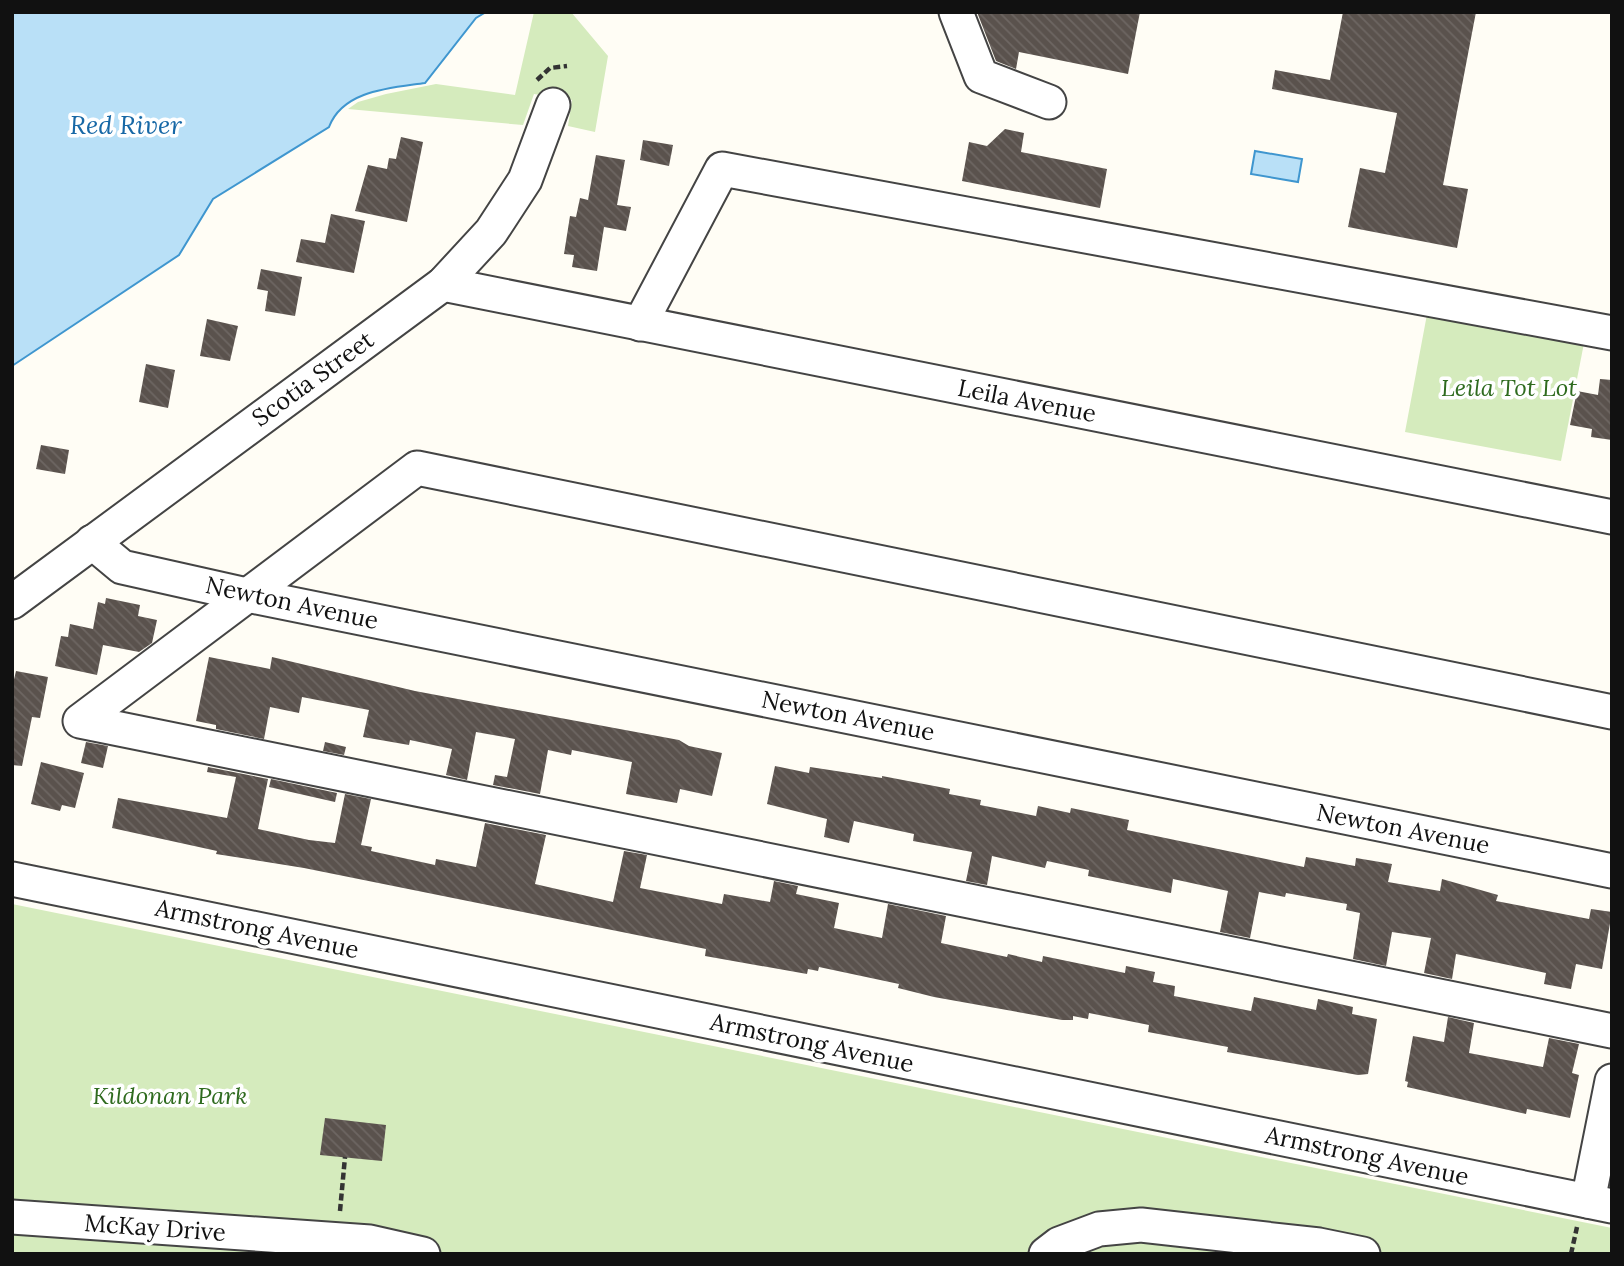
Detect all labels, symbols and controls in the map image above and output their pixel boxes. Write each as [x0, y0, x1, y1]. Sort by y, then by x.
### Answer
water label: Red River [70, 108, 182, 141]
street label: Scotia Street [246, 324, 380, 433]
street label: Leila Avenue [955, 372, 1099, 429]
park label: Leila Tot Lot [1441, 372, 1577, 403]
street label: Newton Avenue [203, 569, 381, 636]
street label: Newton Avenue [759, 684, 937, 748]
street label: Newton Avenue [1314, 797, 1492, 861]
street label: Armstrong Avenue [152, 892, 362, 965]
street label: Armstrong Avenue [707, 1006, 917, 1079]
park label: Kildonan Park [92, 1080, 248, 1111]
street label: Armstrong Avenue [1262, 1119, 1472, 1192]
street label: McKay Drive [83, 1207, 227, 1248]

